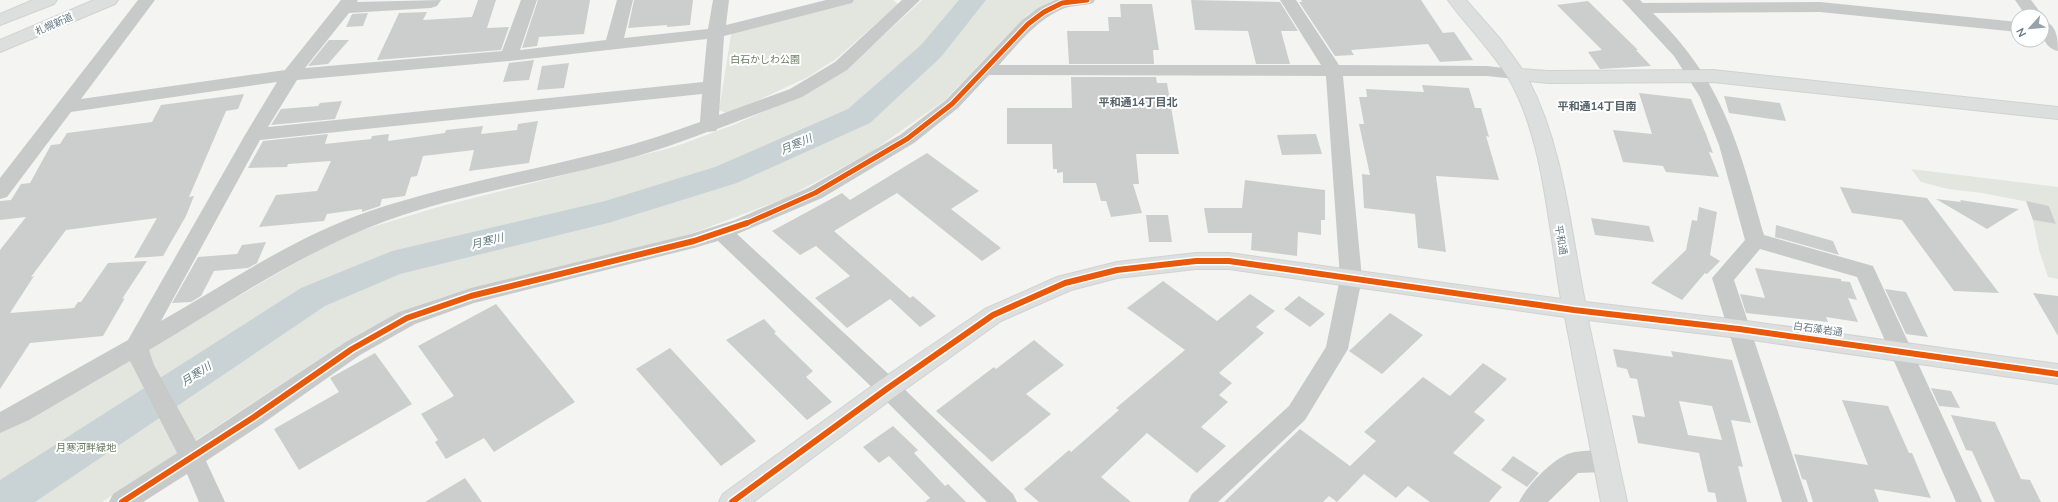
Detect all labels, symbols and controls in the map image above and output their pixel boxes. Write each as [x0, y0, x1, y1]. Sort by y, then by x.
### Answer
north arrow [2010, 8, 2050, 48]
street label: 札幌新道 [33, 10, 75, 38]
text: N [2013, 26, 2029, 39]
park label: 白石かしわ公園 [730, 53, 800, 66]
district label: 平和通14丁目北 [1098, 95, 1178, 109]
district label: 平和通14丁目南 [1557, 99, 1637, 113]
water label: 月寒川 [778, 130, 815, 157]
street label: 平和通 [1552, 224, 1570, 256]
water label: 月寒川 [469, 230, 506, 252]
street label: 白石藻岩通 [1792, 319, 1844, 339]
water label: 月寒川 [178, 359, 214, 389]
park label: 月寒河畔緑地 [56, 441, 117, 454]

